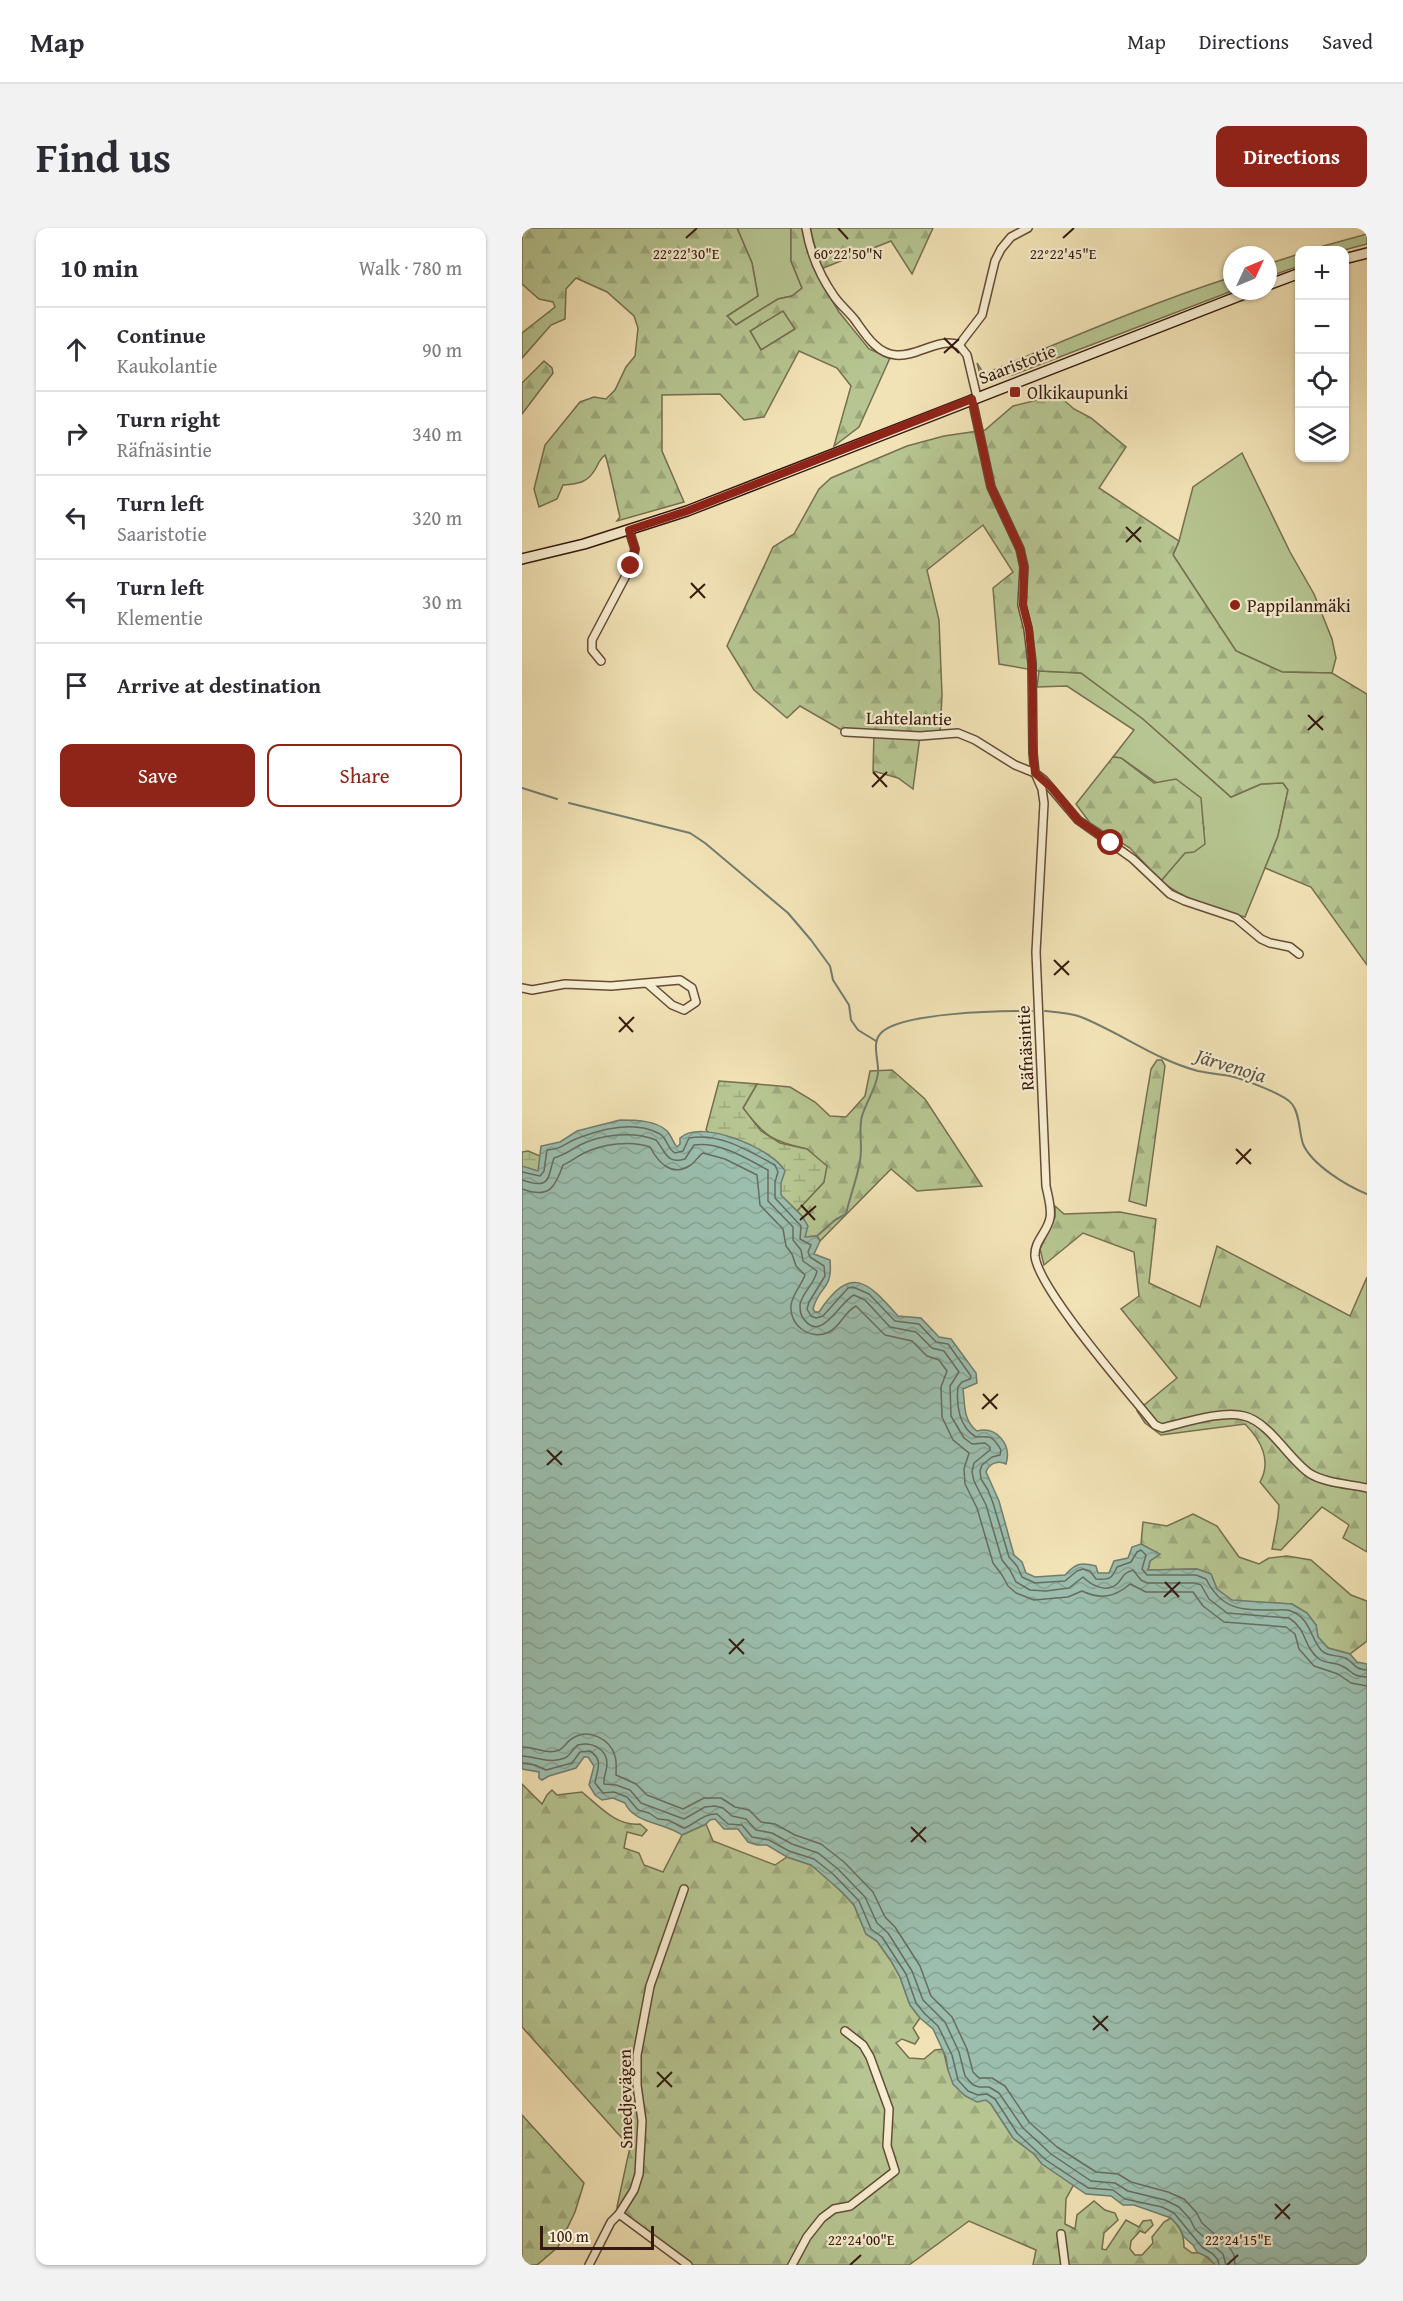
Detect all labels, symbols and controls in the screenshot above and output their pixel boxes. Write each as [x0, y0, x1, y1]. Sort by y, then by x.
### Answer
text: Map [30, 21, 84, 62]
text: Map [1127, 26, 1166, 57]
text: Directions [1199, 26, 1289, 57]
text: Saved [1322, 26, 1373, 57]
text: Find us [36, 126, 171, 187]
button: Directions [1216, 126, 1367, 187]
text: 22°22'30"E [653, 243, 720, 264]
text: 60°22'50"N [814, 243, 883, 264]
text: 22°22'45"E [1030, 243, 1097, 264]
north arrow [1223, 246, 1277, 300]
map controls [1295, 246, 1349, 462]
button: + [1295, 246, 1349, 300]
text: 10 min [60, 248, 138, 287]
text: Walk · 780 m [359, 253, 462, 282]
button: − [1295, 300, 1349, 354]
text: Continue [117, 319, 206, 351]
icon: ahead [60, 333, 93, 366]
text: 90 m [422, 335, 462, 364]
street label: Saaristotie [974, 337, 1060, 391]
text: Kaukolantie [117, 351, 217, 380]
button: locate [1295, 354, 1349, 408]
place label: Olkikaupunki [1027, 379, 1128, 406]
marker: Olkikaupunki [1008, 385, 1022, 399]
text: Turn right [117, 403, 220, 435]
button: layers [1295, 408, 1349, 462]
icon: right [60, 417, 93, 450]
text: 340 m [412, 419, 462, 448]
text: Räfnäsintie [117, 435, 212, 464]
text: Turn left [117, 487, 204, 519]
icon: left [60, 501, 93, 534]
text: 320 m [412, 503, 462, 532]
text: Saaristotie [117, 519, 207, 548]
route end [617, 552, 643, 578]
text: Turn left [117, 571, 204, 603]
icon: left [60, 585, 93, 618]
text: 30 m [422, 587, 462, 616]
place label: Pappilanmäki [1247, 592, 1351, 619]
marker: Pappilanmäki [1228, 598, 1242, 612]
text: Klementie [117, 603, 203, 632]
icon: arrive [60, 669, 93, 702]
text: Arrive at destination [117, 669, 321, 701]
street label: Lahtelantie [866, 704, 952, 732]
button: Save [60, 744, 255, 807]
button: Share [267, 744, 462, 807]
route start [1097, 829, 1123, 855]
street label: Räfnäsintie [1009, 1005, 1041, 1091]
water label: Järvenoja [1189, 1040, 1271, 1090]
street label: Smedjevägen [611, 2049, 639, 2149]
scale bar [540, 2223, 654, 2250]
text: 100 m [549, 2224, 589, 2248]
text: 22°24'00"E [828, 2229, 895, 2250]
text: 22°24'15"E [1205, 2229, 1272, 2250]

